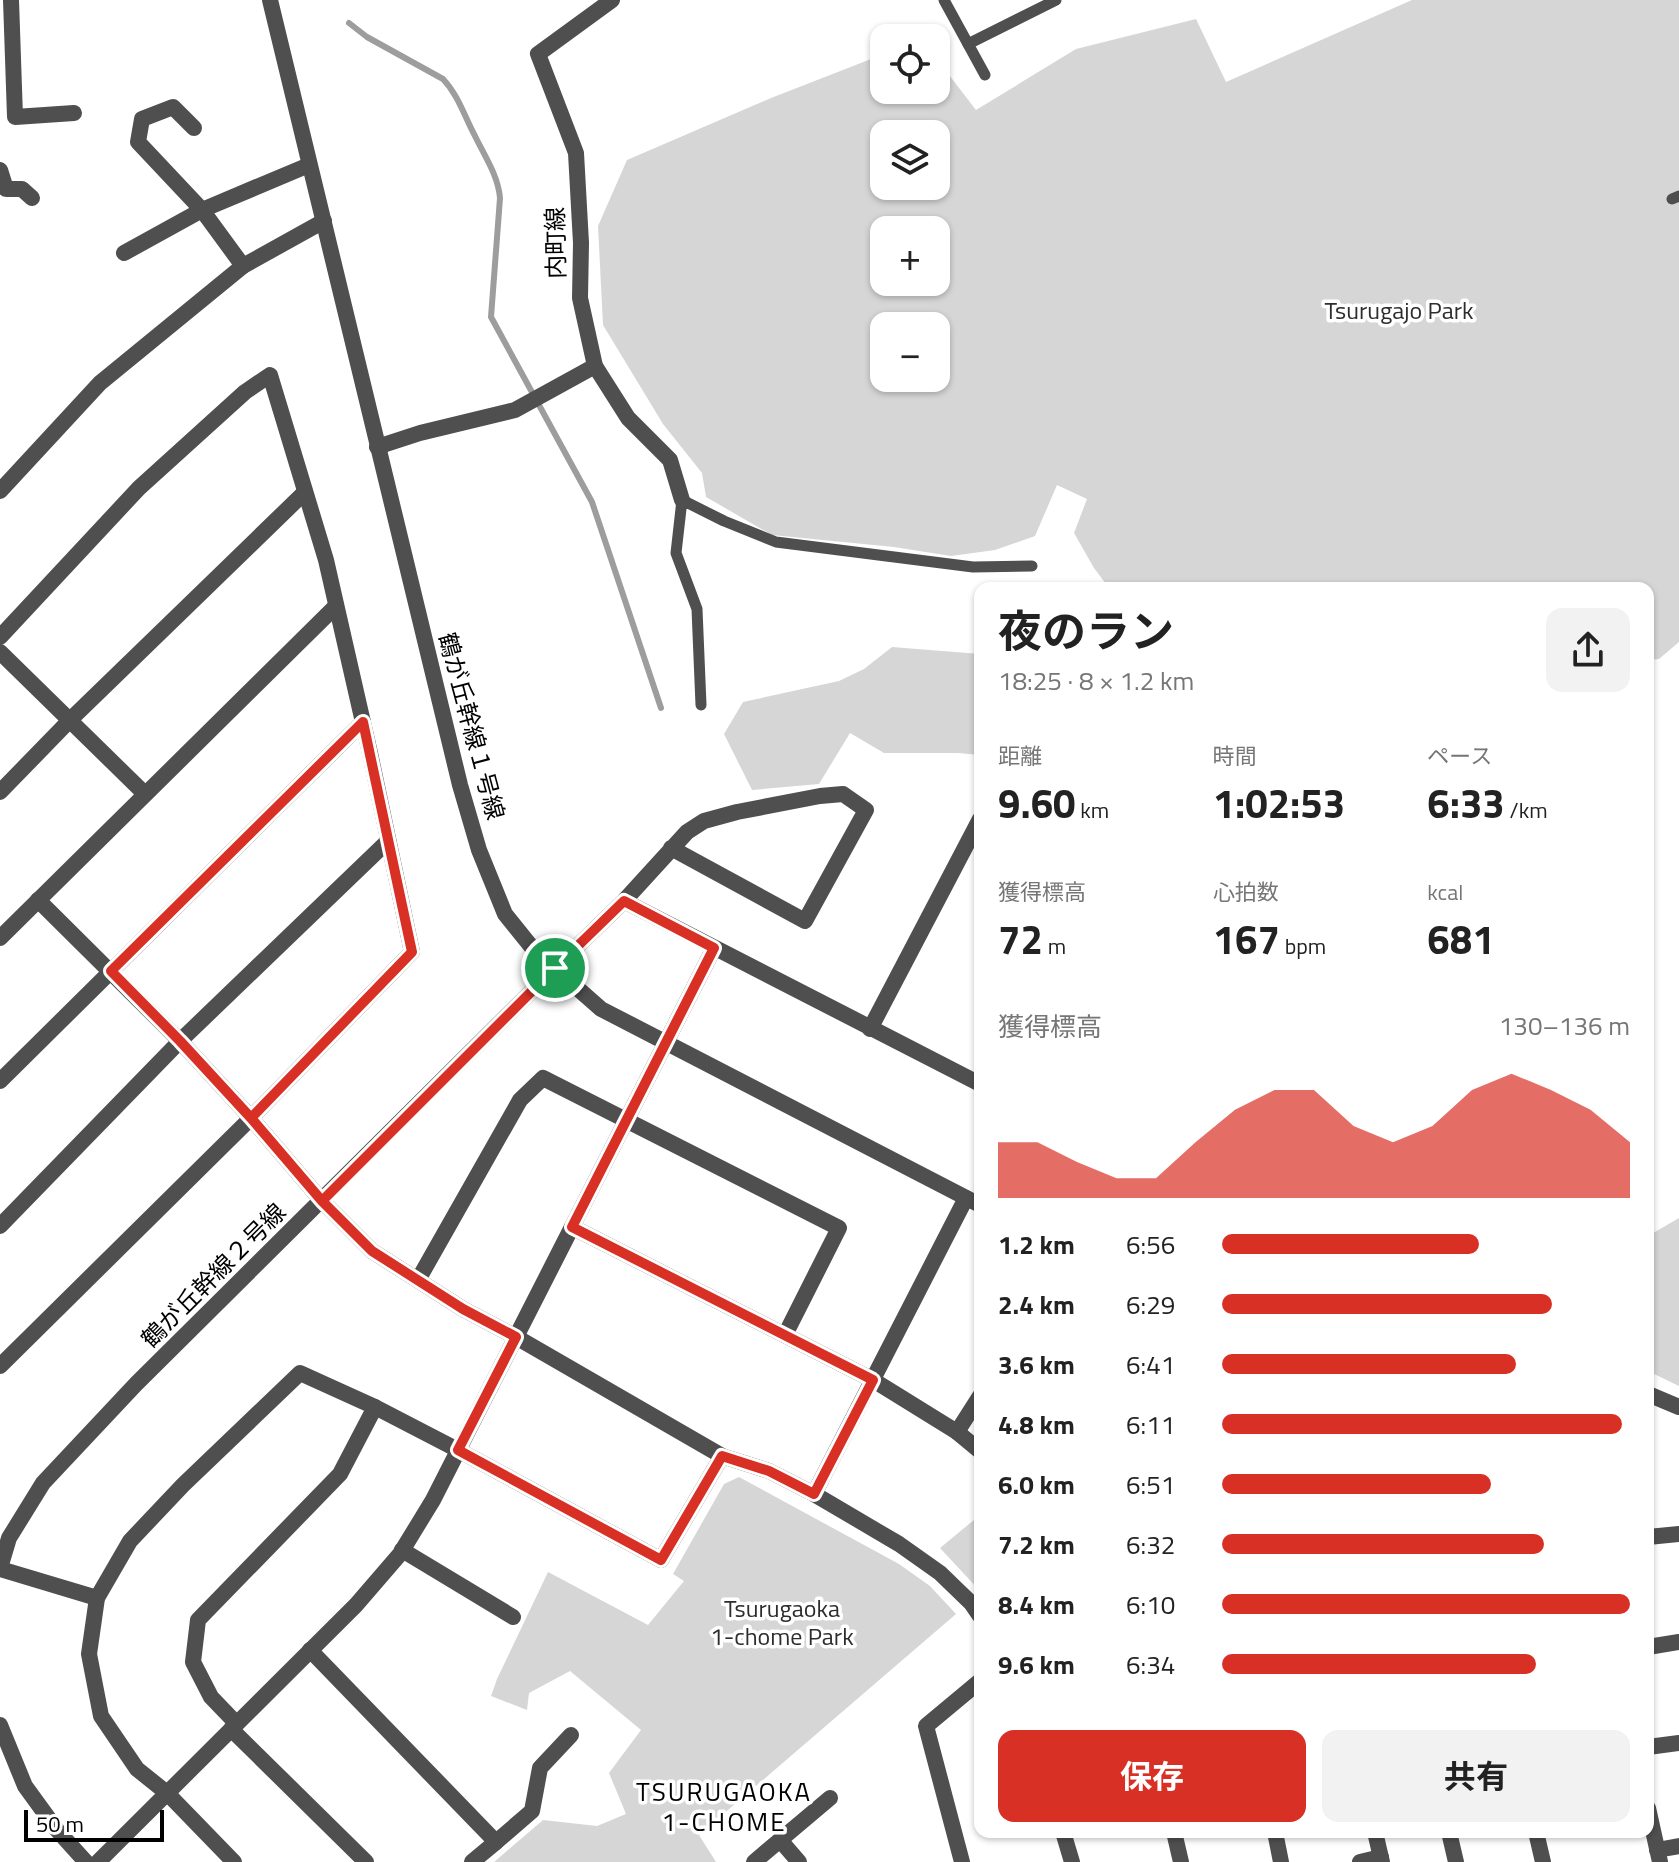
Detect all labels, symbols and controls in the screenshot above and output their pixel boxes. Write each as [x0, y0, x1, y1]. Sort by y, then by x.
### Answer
map controls [870, 24, 950, 392]
button: locate [870, 24, 950, 104]
button: layers [870, 120, 950, 200]
street label: 内町線 [536, 207, 574, 279]
button: + [870, 216, 950, 296]
park label: Tsurugajo Park [1325, 292, 1474, 328]
button: − [870, 312, 950, 392]
text: 夜のラン [998, 597, 1174, 664]
button: share [1546, 608, 1630, 692]
street label: 鶴が丘幹線１号線 [430, 629, 514, 823]
text: 18:25 · 8 × 1.2 km [998, 661, 1194, 700]
text: 距離 [998, 739, 1042, 773]
text: 時間 [1213, 739, 1257, 773]
text: ペース [1427, 739, 1492, 773]
text: 9.60 [998, 773, 1075, 834]
text: 1:02:53 [1213, 773, 1345, 834]
text: 6:33 [1427, 773, 1505, 834]
text: km [1075, 793, 1109, 827]
text: /km [1505, 793, 1548, 827]
text: 獲得標高 [998, 875, 1086, 909]
text: 心拍数 [1213, 875, 1279, 909]
text: kcal [1427, 875, 1463, 909]
text: 72 [998, 909, 1043, 970]
text: 167 [1213, 909, 1280, 970]
text: 681 [1427, 909, 1495, 970]
text: m [1043, 929, 1066, 963]
text: bpm [1280, 929, 1326, 963]
pin [521, 934, 589, 1002]
icon: arrive [533, 946, 577, 990]
text: 130–136 m [1499, 1006, 1630, 1045]
text: 獲得標高 [998, 1007, 1102, 1046]
street label: 鶴が丘幹線２号線 [132, 1194, 294, 1356]
text: 1.2 km [998, 1225, 1075, 1264]
text: 6:56 [1126, 1225, 1175, 1264]
text: 2.4 km [998, 1285, 1075, 1324]
text: 6:29 [1126, 1285, 1175, 1324]
text: 3.6 km [998, 1345, 1075, 1384]
text: 6:41 [1126, 1345, 1175, 1384]
text: 4.8 km [998, 1405, 1075, 1444]
text: 6:11 [1126, 1405, 1175, 1444]
text: 6.0 km [998, 1465, 1075, 1504]
text: 6:51 [1126, 1465, 1175, 1504]
text: 7.2 km [998, 1525, 1075, 1564]
text: 6:32 [1126, 1525, 1175, 1564]
text: 8.4 km [998, 1585, 1075, 1624]
text: 6:10 [1126, 1585, 1175, 1624]
park label: Tsurugaoka 1-chome Park [710, 1590, 854, 1654]
text: 9.6 km [998, 1645, 1075, 1684]
text: 6:34 [1126, 1645, 1175, 1684]
button: 保存 [998, 1730, 1306, 1822]
button: 共有 [1322, 1730, 1630, 1822]
district label: TSURUGAOKA 1-CHOME [636, 1772, 812, 1841]
scale bar [24, 1806, 164, 1842]
text: 50 m [36, 1807, 84, 1841]

